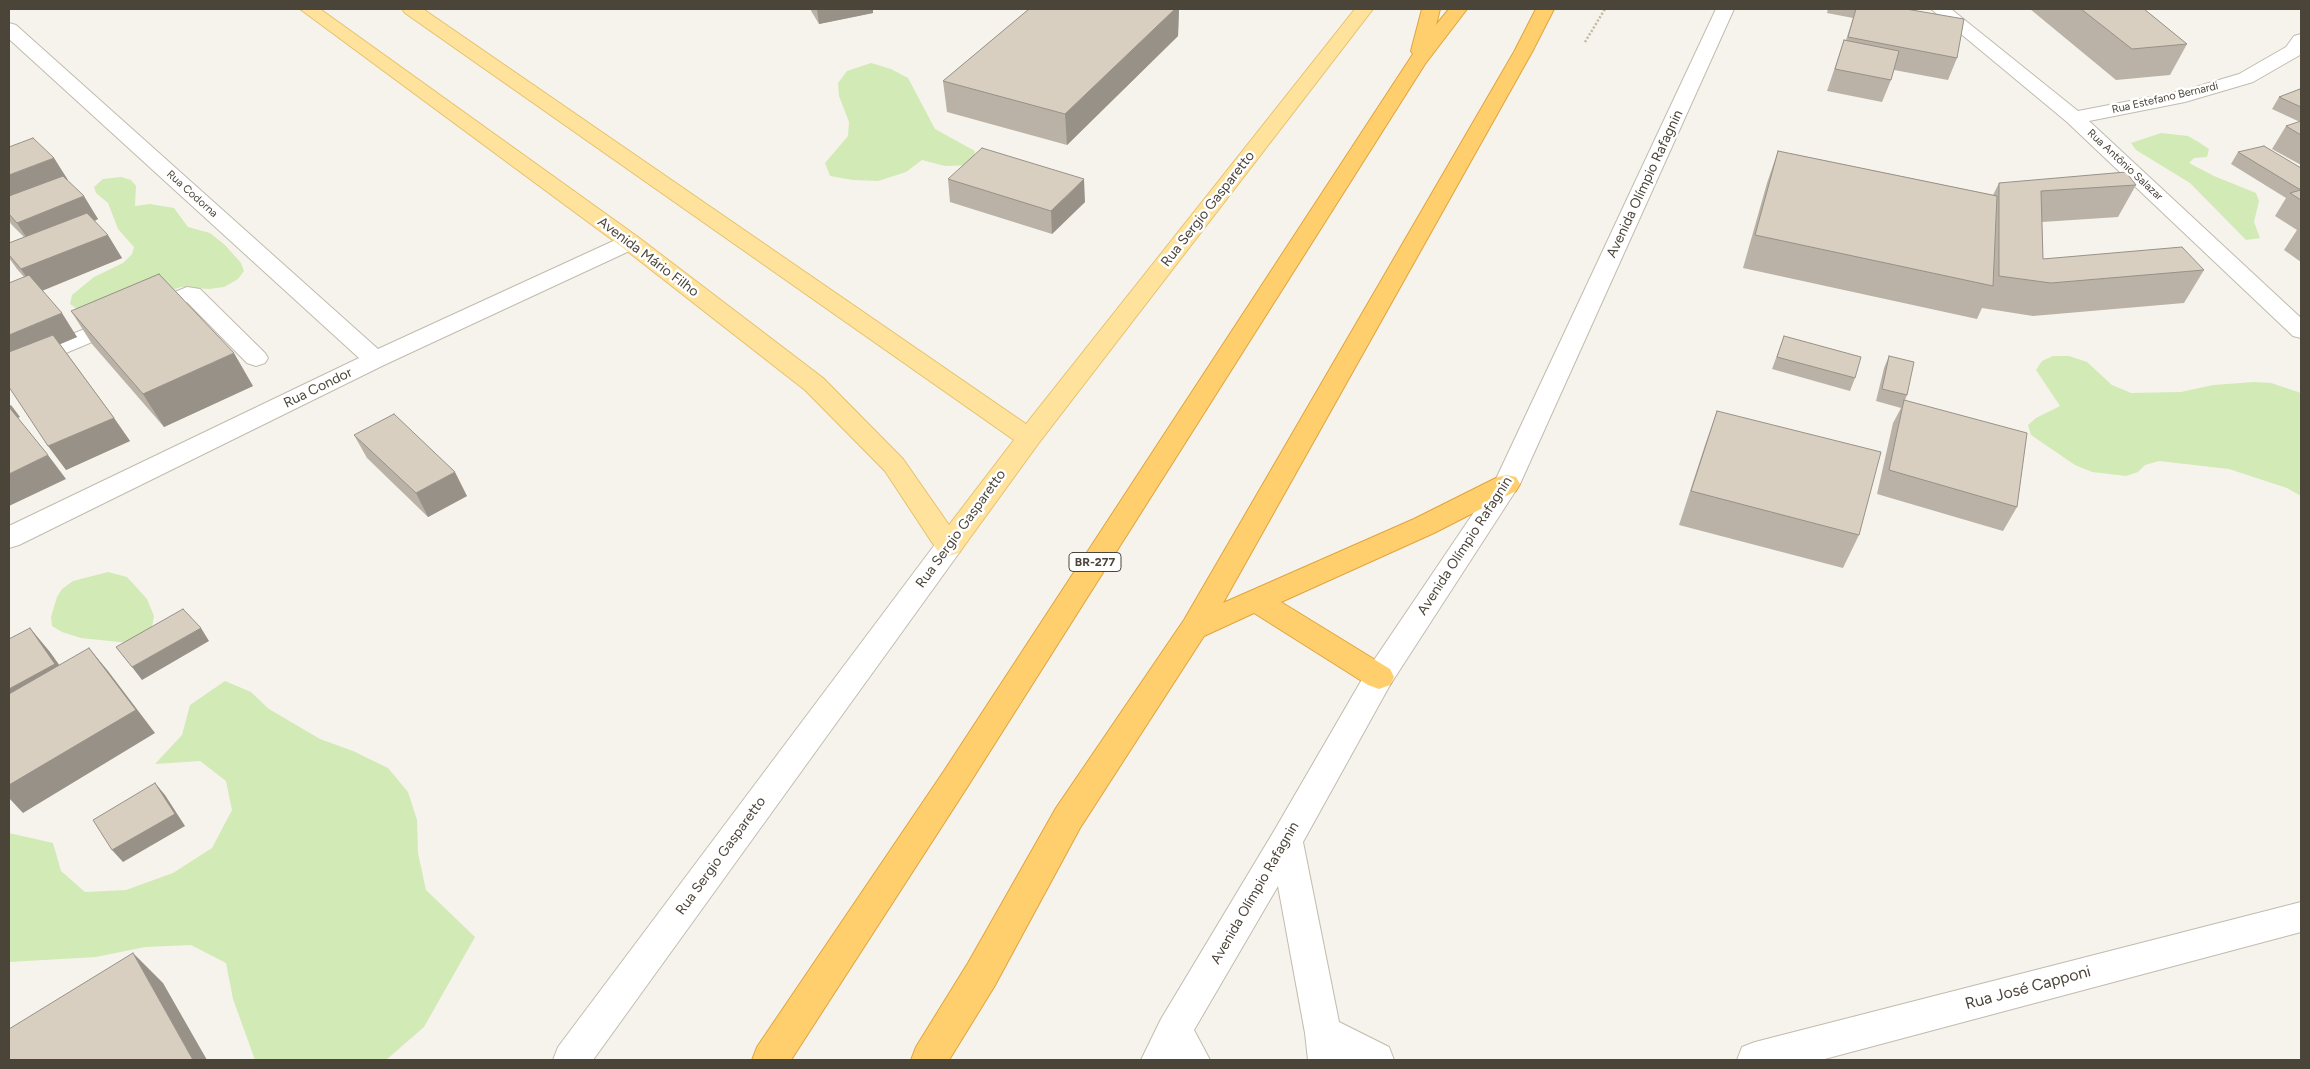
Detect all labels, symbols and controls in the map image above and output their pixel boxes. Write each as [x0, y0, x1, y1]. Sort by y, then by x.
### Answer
street label: Rua Estefano Bernardi [2110, 79, 2220, 117]
street label: Avenida Olímpio Rafagnin [1603, 107, 1687, 261]
street label: Rua Antônio Salazar [2085, 127, 2165, 203]
street label: Rua Sergio Gasparetto [1158, 148, 1258, 270]
street label: Rua Codorna [164, 168, 220, 220]
street label: Avenida Mário Filho [594, 213, 702, 301]
street label: Rua Condor [281, 364, 355, 412]
street label: Rua Sergio Gasparetto [912, 467, 1010, 591]
street label: Avenida Olímpio Rafagnin [1414, 474, 1516, 618]
road number: BR-277 [1069, 552, 1121, 572]
street label: Rua Sergio Gasparetto [672, 794, 770, 918]
street label: Avenida Olímpio Rafagnin [1207, 819, 1303, 967]
street label: Rua José Capponi [1963, 962, 2093, 1014]

